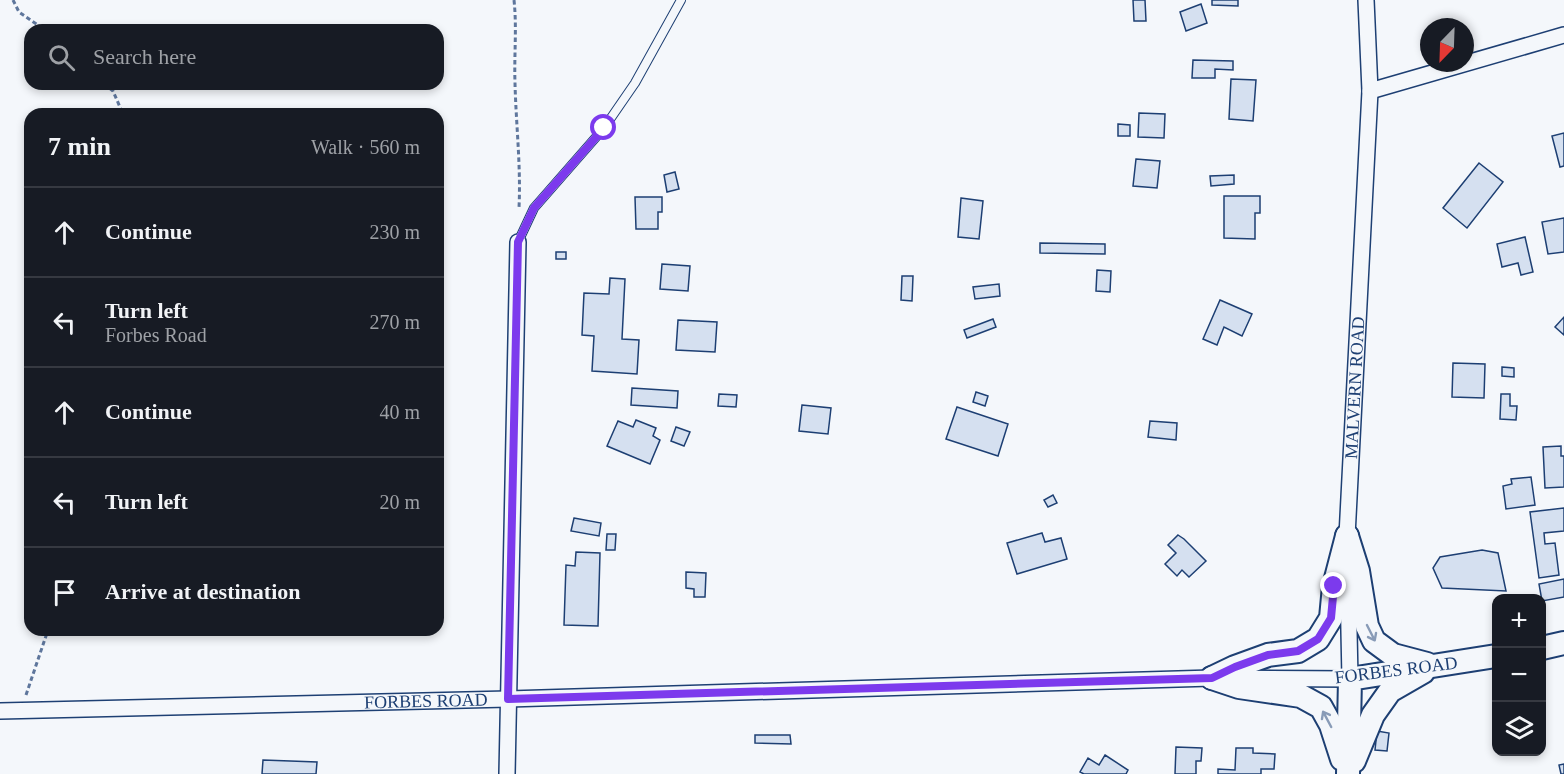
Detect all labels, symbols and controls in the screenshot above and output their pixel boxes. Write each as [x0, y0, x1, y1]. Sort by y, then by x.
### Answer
north arrow [1420, 18, 1474, 72]
search box [24, 24, 444, 90]
icon: search [45, 41, 78, 74]
text: Search here [93, 44, 196, 69]
route start [590, 114, 616, 140]
text: 7 min [48, 132, 111, 161]
text: Walk · 560 m [311, 136, 420, 158]
icon: ahead [48, 216, 81, 249]
text: Continue [105, 219, 192, 244]
text: 230 m [369, 221, 420, 243]
text: Turn left [105, 298, 188, 323]
icon: left [48, 306, 81, 339]
text: 270 m [369, 311, 420, 333]
street label: MALVERN ROAD [1341, 316, 1368, 460]
text: Forbes Road [105, 324, 207, 346]
icon: ahead [48, 396, 81, 429]
text: Continue [105, 399, 192, 424]
text: 40 m [379, 401, 420, 423]
icon: left [48, 486, 81, 519]
text: Turn left [105, 489, 188, 514]
text: 20 m [379, 491, 420, 513]
route end [1320, 572, 1346, 598]
icon: arrive [48, 576, 81, 609]
text: Arrive at destination [105, 579, 301, 604]
map controls [1492, 594, 1546, 756]
button: + [1492, 594, 1546, 648]
one-way arrow [1366, 624, 1378, 642]
button: − [1492, 648, 1546, 702]
street label: FORBES ROAD [1333, 653, 1459, 687]
street label: FORBES ROAD [364, 689, 488, 712]
button: layers [1492, 702, 1546, 756]
one-way arrow [1321, 711, 1333, 728]

